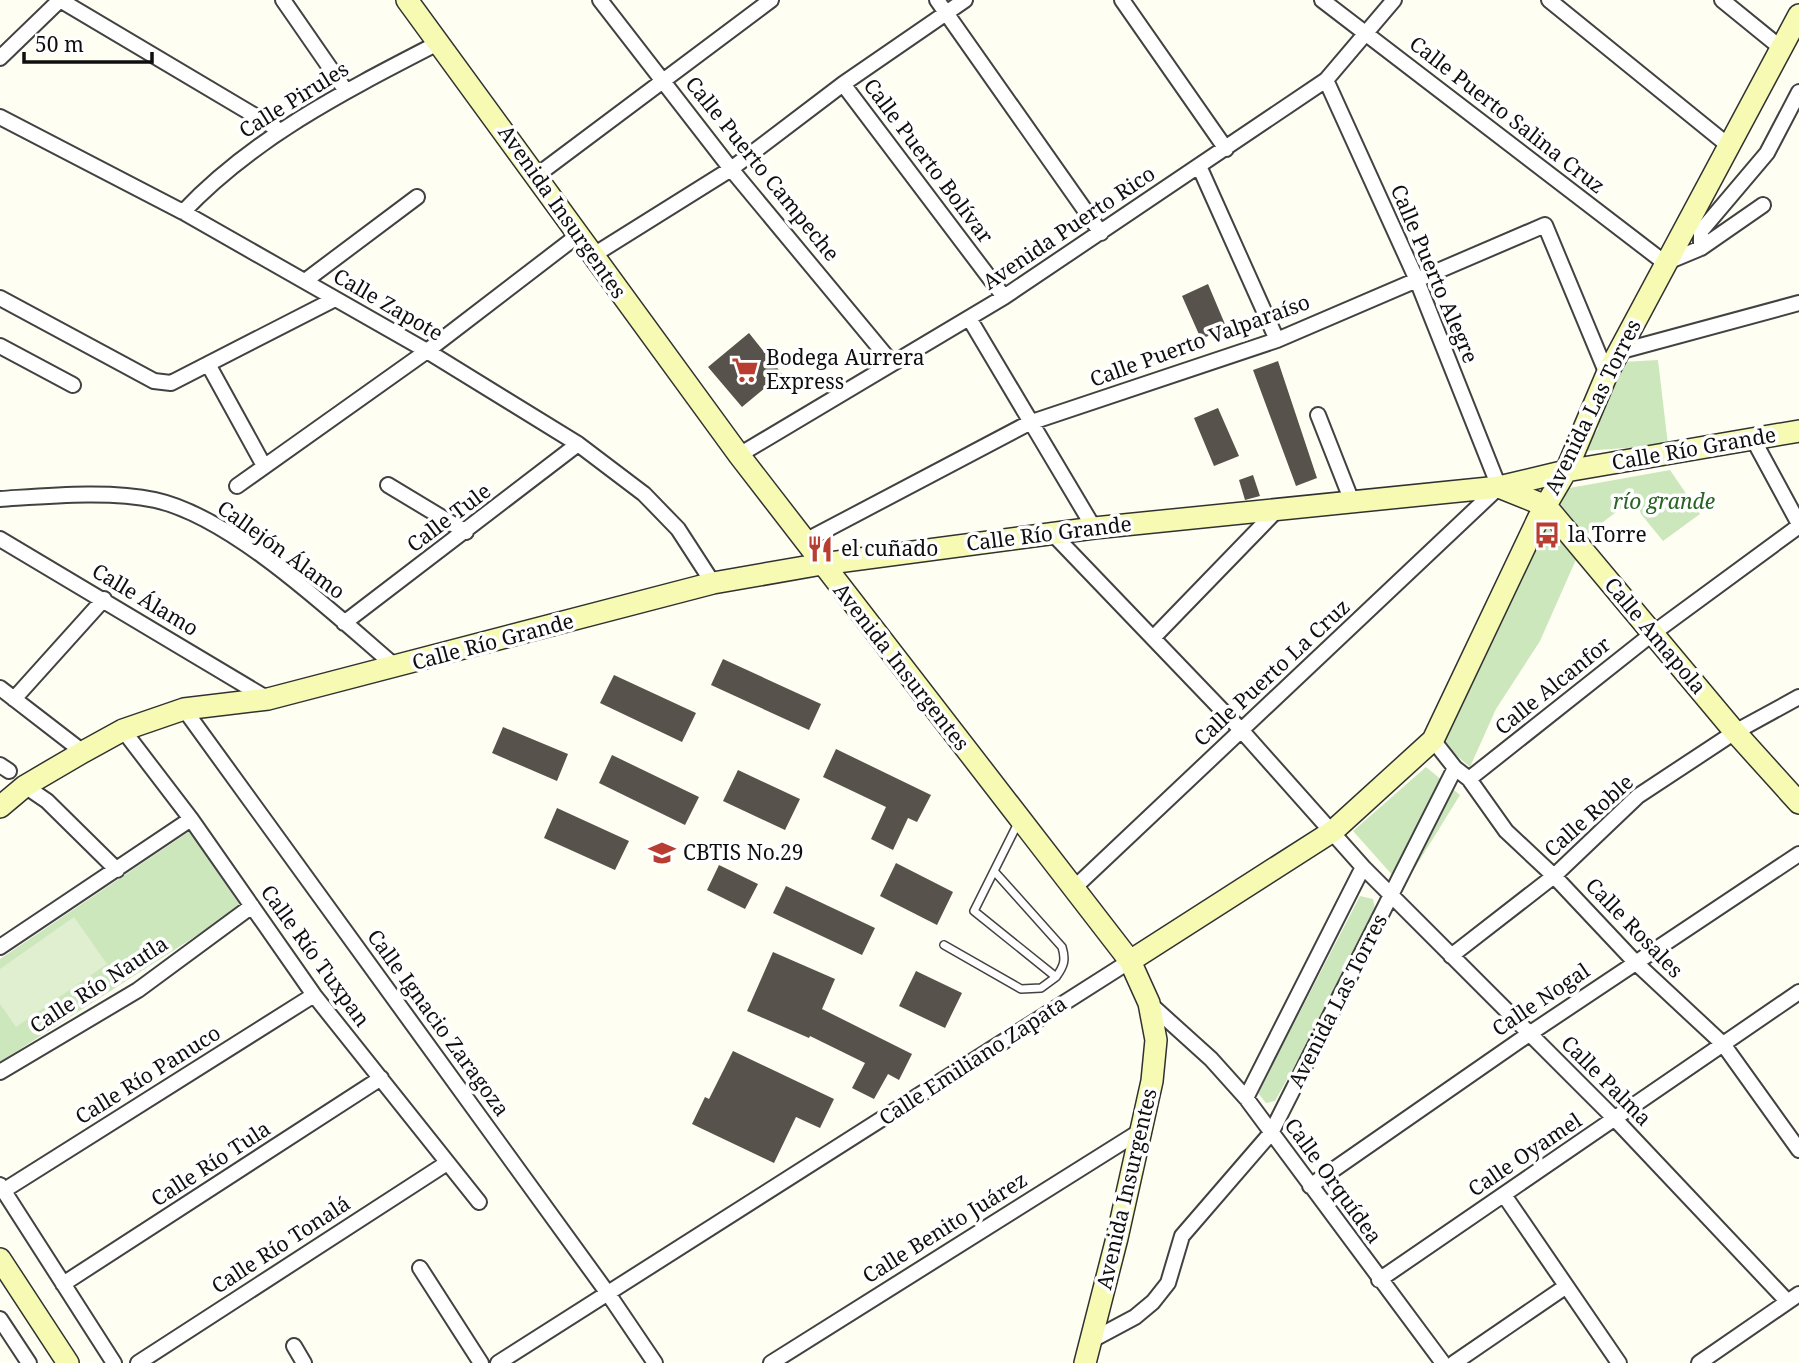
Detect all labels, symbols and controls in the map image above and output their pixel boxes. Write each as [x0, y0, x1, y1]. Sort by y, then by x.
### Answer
scale bar [24, 21, 152, 65]
street label: Calle Puerto Salina Cruz [1404, 29, 1611, 199]
text: 50 m [35, 30, 84, 58]
street label: Calle Pirules [233, 54, 354, 144]
street label: Calle Puerto Campeche [679, 70, 846, 267]
street label: Calle Puerto Bolívar [858, 72, 1000, 249]
street label: Avenida Insurgentes [492, 119, 633, 304]
street label: Avenida Puerto Rico [977, 159, 1160, 295]
street label: Calle Puerto Alegre [1385, 180, 1485, 367]
street label: Calle Zapote [329, 261, 448, 347]
street label: Calle Puerto Valparaíso [1086, 287, 1314, 393]
street label: Avenida Las Torres [1538, 314, 1647, 499]
place label: Bodega Aurrera Express [766, 343, 925, 395]
supermarket icon: Bodega Aurrera Express [730, 355, 760, 385]
street label: Calle Río Grande [1609, 420, 1778, 476]
street label: Calle Tule [401, 476, 496, 558]
park label: río grande [1613, 487, 1715, 515]
street label: Callejón Álamo [212, 493, 351, 605]
street label: Calle Río Grande [965, 509, 1133, 557]
bus stop icon: la Torre [1532, 520, 1562, 550]
place label: la Torre [1568, 520, 1647, 548]
restaurant icon: el cuñado [805, 534, 835, 564]
place label: el cuñado [841, 534, 938, 562]
street label: Calle Álamo [87, 556, 204, 642]
street label: Calle Amapola [1599, 571, 1713, 700]
street label: Avenida Insurgentes [827, 577, 976, 756]
street label: Calle Puerto La Cruz [1187, 593, 1355, 752]
street label: Calle Río Grande [409, 606, 577, 676]
street label: Calle Alcanfor [1489, 630, 1616, 741]
street label: Calle Roble [1538, 768, 1639, 863]
school or university icon: CBTIS No.29 [647, 838, 677, 868]
place label: CBTIS No.29 [683, 838, 804, 866]
street label: Calle Rosales [1580, 871, 1690, 983]
street label: Calle Río Tuxpan [255, 879, 377, 1032]
street label: Avenida Las Torres [1281, 909, 1393, 1092]
street label: Calle Ignacio Zaragoza [361, 923, 516, 1122]
street label: Calle Río Nautla [24, 929, 173, 1039]
street label: Calle Nogal [1486, 956, 1595, 1042]
street label: Calle Emiliano Zapata [873, 989, 1072, 1131]
street label: Calle Río Panuco [70, 1018, 225, 1130]
street label: Calle Palma [1555, 1029, 1658, 1132]
street label: Avenida Insurgentes [1089, 1086, 1163, 1292]
street label: Calle Oyamel [1462, 1106, 1587, 1202]
street label: Calle Orquídea [1279, 1112, 1389, 1249]
street label: Calle Río Tula [145, 1114, 276, 1212]
street label: Calle Benito Juárez [857, 1165, 1032, 1289]
street label: Calle Río Tonalá [206, 1189, 355, 1300]

